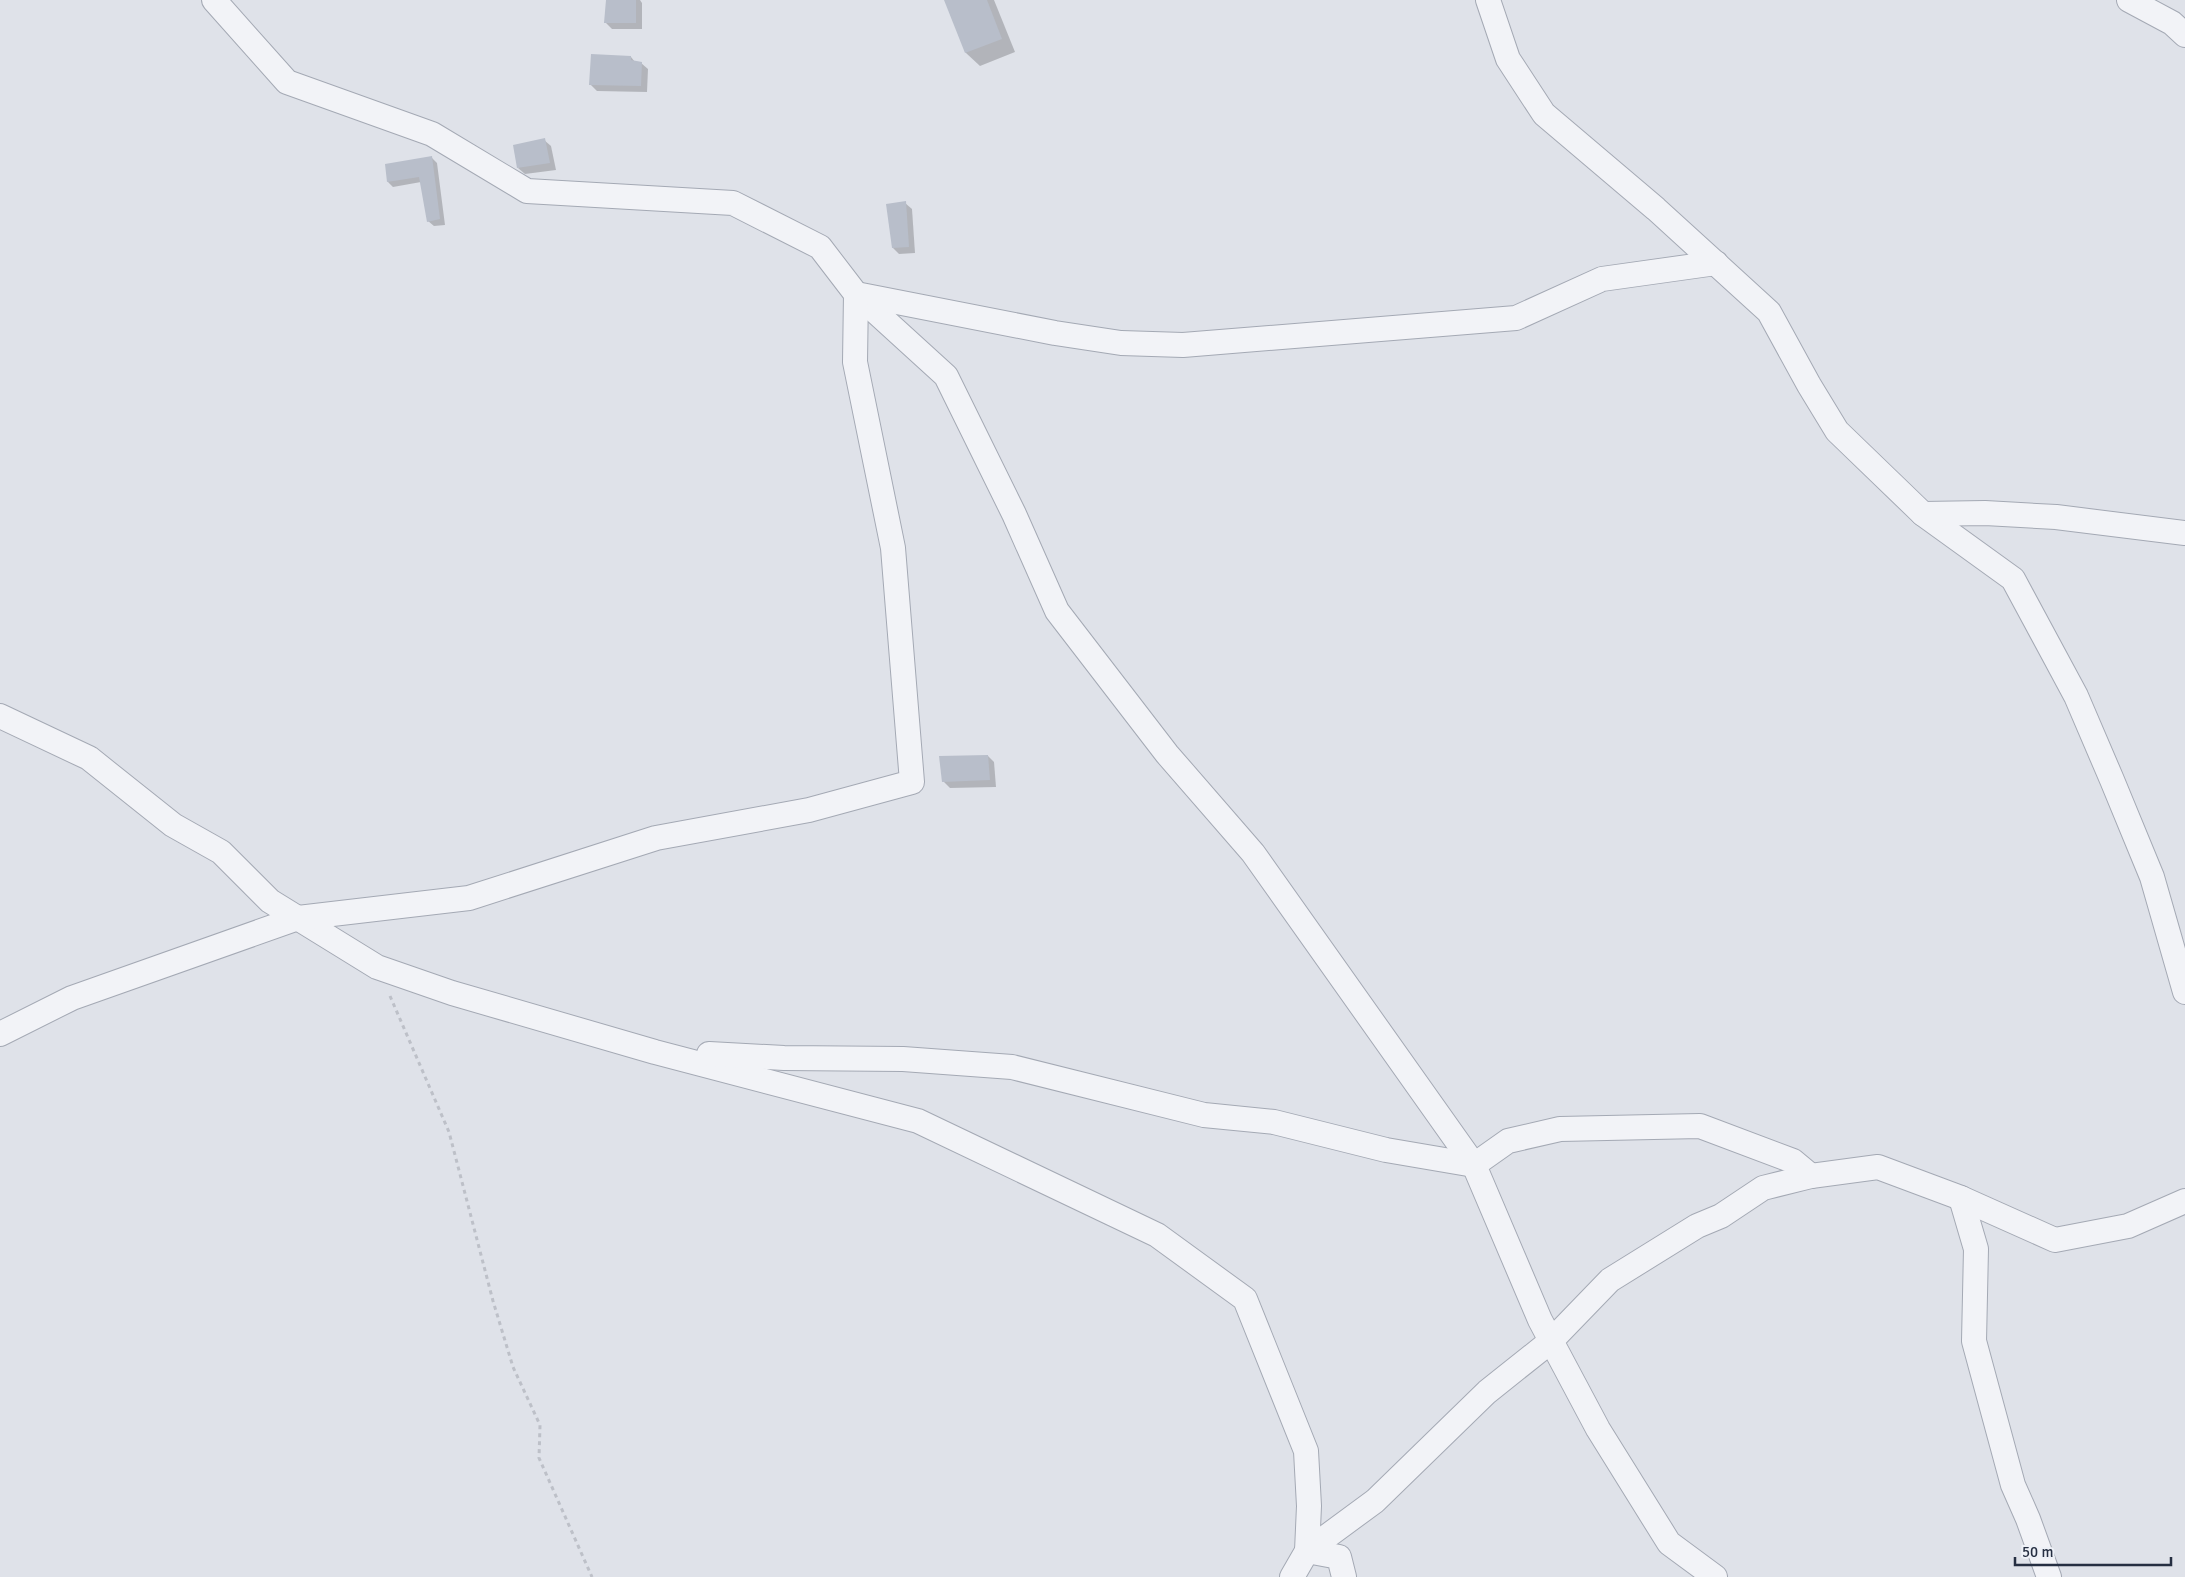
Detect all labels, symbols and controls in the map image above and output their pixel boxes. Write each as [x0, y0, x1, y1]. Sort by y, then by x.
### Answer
scale bar [2015, 1534, 2171, 1566]
text: 50 m [2022, 1543, 2053, 1561]

